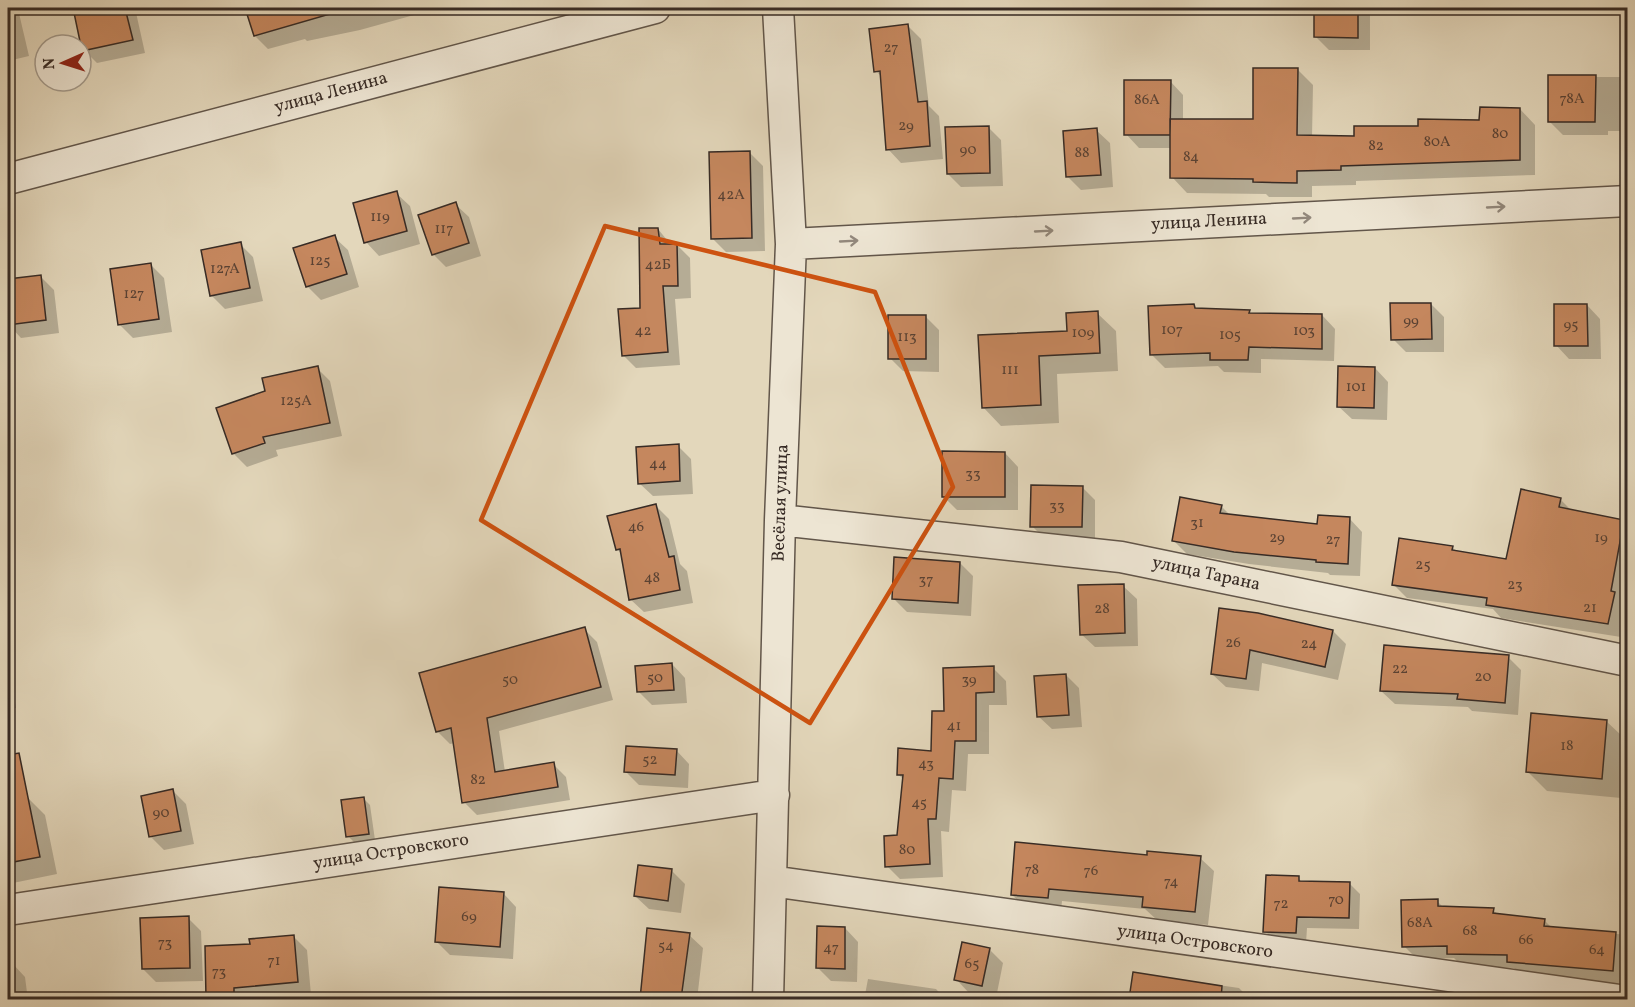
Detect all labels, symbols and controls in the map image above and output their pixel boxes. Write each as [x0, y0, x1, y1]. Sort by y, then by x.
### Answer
north arrow [33, 33, 93, 93]
house number: 27 [884, 38, 898, 59]
text: N [39, 57, 61, 70]
street label: улица Ленина [272, 66, 390, 120]
house number: 78А [1559, 89, 1585, 110]
house number: 86А [1134, 90, 1160, 111]
house number: 29 [898, 116, 914, 137]
house number: 80 [1492, 124, 1508, 145]
house number: 80А [1423, 132, 1451, 153]
house number: 82 [1368, 136, 1384, 157]
house number: 90 [959, 140, 977, 161]
house number: 88 [1074, 143, 1090, 164]
house number: 84 [1183, 147, 1199, 168]
house number: 42А [717, 185, 745, 206]
one-way arrow [1486, 202, 1506, 213]
street label: улица Ленина [1150, 206, 1268, 238]
house number: 119 [370, 207, 390, 228]
one-way arrow [1291, 212, 1311, 223]
house number: 117 [435, 219, 453, 240]
one-way arrow [1034, 225, 1053, 236]
one-way arrow [839, 236, 859, 247]
house number: 125 [309, 251, 331, 272]
house number: 42Б [645, 255, 671, 276]
house number: 127А [210, 259, 240, 280]
house number: 127 [124, 284, 144, 305]
house number: 99 [1403, 311, 1419, 332]
house number: 95 [1564, 315, 1578, 336]
house number: 107 [1161, 320, 1183, 341]
house number: 42 [634, 321, 652, 342]
house number: 103 [1293, 321, 1315, 342]
house number: 109 [1072, 323, 1095, 344]
house number: 105 [1219, 325, 1241, 346]
house number: 113 [897, 327, 917, 348]
house number: 111 [1001, 360, 1019, 381]
house number: 101 [1346, 377, 1366, 398]
house number: 125А [280, 391, 312, 412]
street label: Весёлая улица [766, 444, 796, 562]
house number: 44 [649, 454, 667, 475]
house number: 33 [965, 464, 981, 485]
house number: 33 [1049, 496, 1065, 517]
house number: 31 [1190, 513, 1204, 534]
house number: 46 [628, 517, 644, 538]
house number: 29 [1269, 528, 1285, 549]
house number: 19 [1594, 528, 1608, 549]
house number: 27 [1326, 530, 1340, 551]
street label: улица Тарана [1149, 550, 1263, 598]
house number: 25 [1415, 555, 1431, 576]
house number: 48 [644, 568, 660, 589]
house number: 37 [919, 570, 933, 591]
house number: 23 [1507, 575, 1523, 596]
house number: 21 [1583, 598, 1597, 619]
house number: 28 [1094, 599, 1110, 620]
house number: 26 [1225, 633, 1241, 654]
house number: 24 [1301, 634, 1317, 655]
house number: 22 [1392, 659, 1408, 680]
house number: 20 [1475, 667, 1491, 688]
house number: 50 [647, 668, 663, 689]
house number: 50 [502, 670, 518, 691]
house number: 39 [961, 670, 977, 691]
house number: 41 [947, 716, 961, 737]
house number: 18 [1560, 736, 1574, 757]
house number: 52 [642, 750, 658, 771]
house number: 43 [918, 754, 934, 775]
house number: 82 [470, 770, 486, 791]
house number: 45 [911, 793, 927, 814]
house number: 90 [152, 803, 170, 824]
street label: улица Островского [311, 827, 471, 877]
house number: 80 [899, 840, 915, 861]
house number: 78 [1025, 860, 1039, 881]
house number: 76 [1084, 861, 1098, 882]
house number: 74 [1164, 872, 1178, 893]
house number: 70 [1328, 890, 1344, 911]
house number: 72 [1273, 894, 1289, 915]
house number: 69 [461, 907, 477, 928]
house number: 68А [1407, 913, 1433, 934]
street label: улица Островского [1115, 919, 1275, 965]
house number: 68 [1462, 921, 1478, 942]
house number: 66 [1518, 930, 1534, 951]
house number: 73 [158, 933, 172, 954]
house number: 54 [658, 936, 674, 957]
house number: 47 [823, 938, 839, 959]
house number: 64 [1589, 940, 1605, 961]
house number: 71 [267, 951, 281, 972]
house number: 65 [965, 954, 979, 975]
house number: 73 [212, 962, 226, 983]

